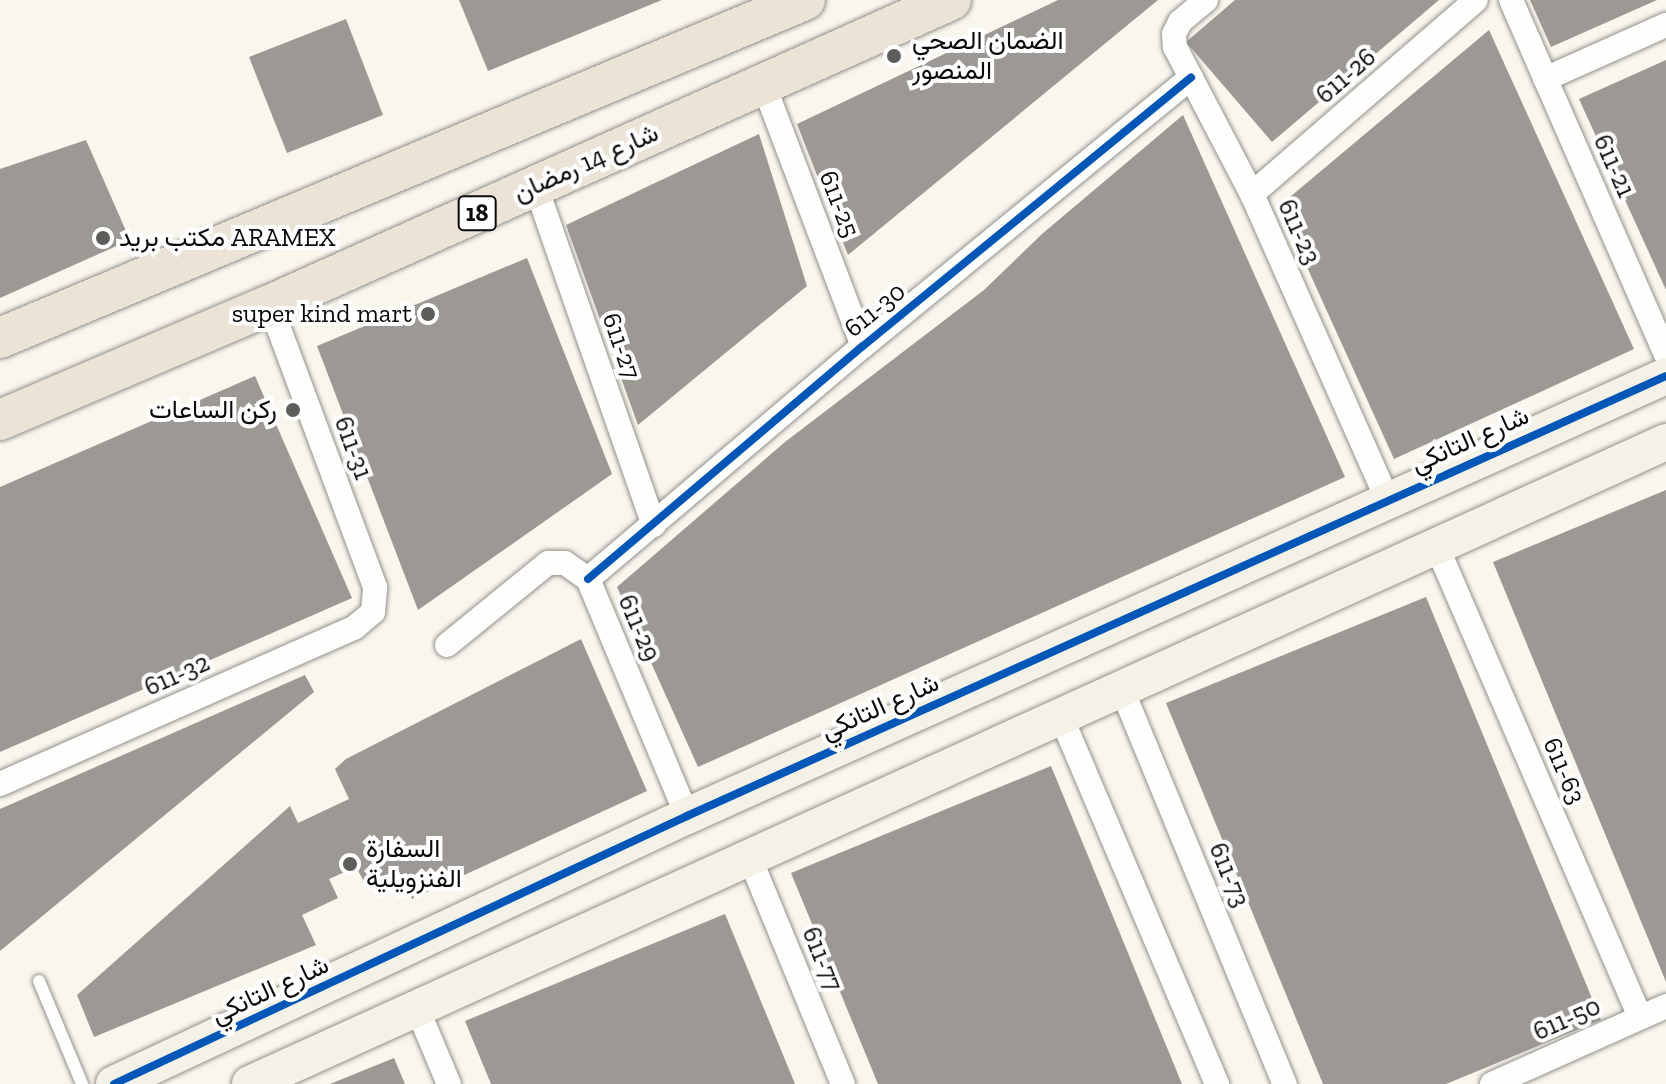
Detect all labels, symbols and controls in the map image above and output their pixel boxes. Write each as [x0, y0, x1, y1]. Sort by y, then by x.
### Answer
place label: الضمان الصحي المنصور [912, 25, 1064, 86]
street label: 611-26 [1310, 41, 1382, 111]
marker: الضمان الصحي المنصور [883, 45, 905, 67]
street label: شارع 14 رمضان [509, 117, 663, 209]
street label: 611-21 [1586, 130, 1642, 202]
street label: 611-25 [812, 166, 866, 242]
road number: 18 [457, 193, 497, 233]
street label: 611-23 [1271, 194, 1327, 270]
place label: مكتب بريد ARAMEX [119, 222, 335, 254]
marker: مكتب بريد ARAMEX [94, 229, 112, 247]
street label: 611-30 [838, 276, 912, 344]
place label: super kind mart [231, 298, 412, 330]
marker: super kind mart [419, 305, 437, 323]
street label: 611-27 [595, 309, 647, 383]
place label: ركن الساعات [149, 394, 277, 426]
street label: شارع التانكي [1406, 400, 1534, 480]
marker: ركن الساعات [284, 401, 302, 419]
street label: 611-31 [327, 412, 379, 484]
street label: 611-29 [611, 590, 667, 666]
street label: 611-32 [140, 647, 214, 703]
street label: شارع التانكي [816, 667, 944, 747]
street label: 611-63 [1536, 733, 1592, 809]
place label: السفارة الفنزويلية [366, 833, 462, 894]
street label: 611-73 [1202, 838, 1256, 912]
marker: السفارة الفنزويلية [341, 855, 359, 873]
street label: 611-77 [795, 922, 849, 996]
street label: شارع التانكي [206, 949, 334, 1031]
street label: 611-50 [1528, 990, 1606, 1048]

